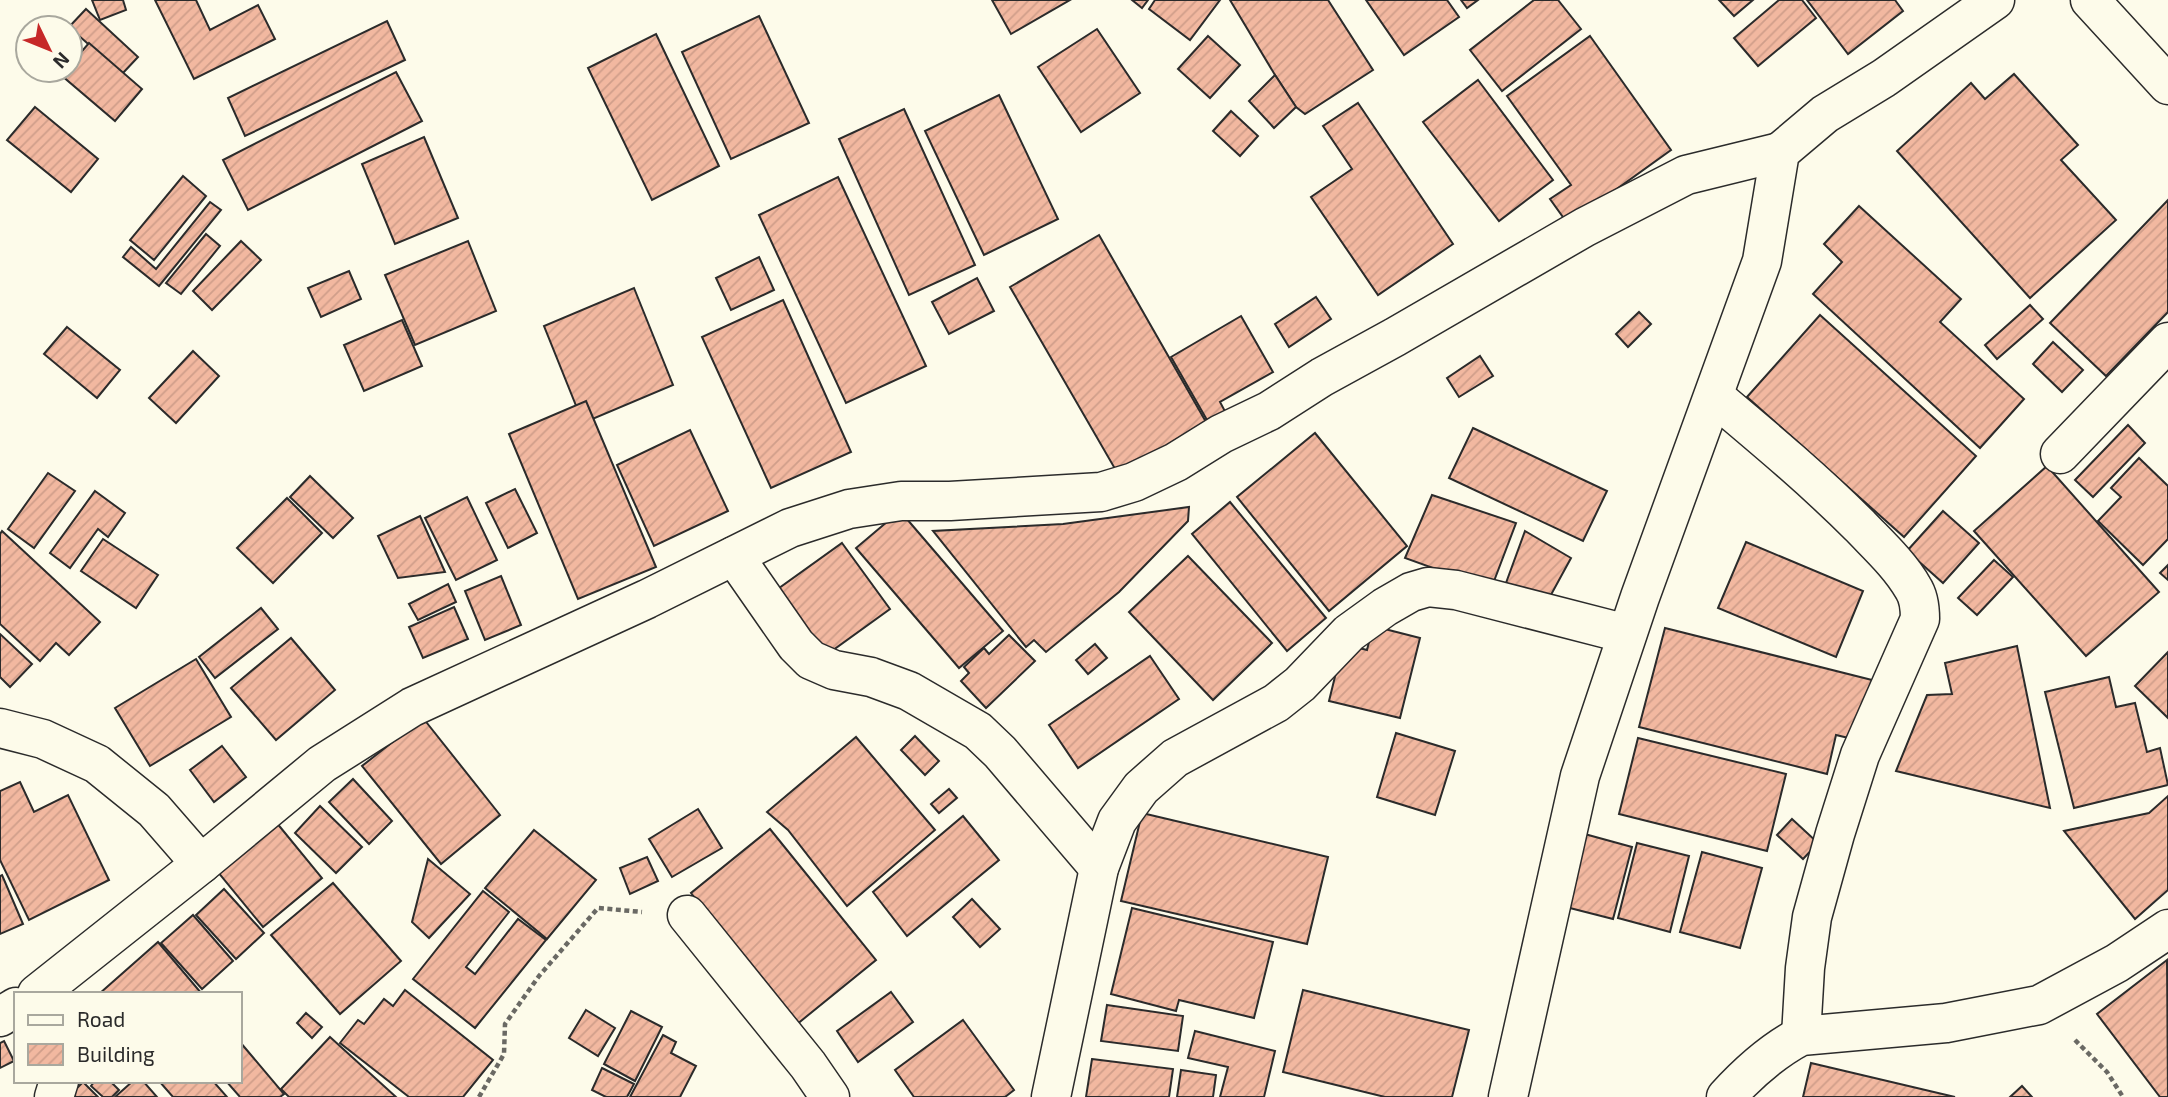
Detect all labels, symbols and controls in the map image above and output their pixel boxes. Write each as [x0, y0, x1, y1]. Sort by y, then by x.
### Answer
north arrow [14, 14, 84, 84]
text: N [49, 48, 75, 74]
legend [14, 992, 242, 1083]
text: Road [77, 1006, 125, 1031]
text: Building [77, 1041, 155, 1066]

